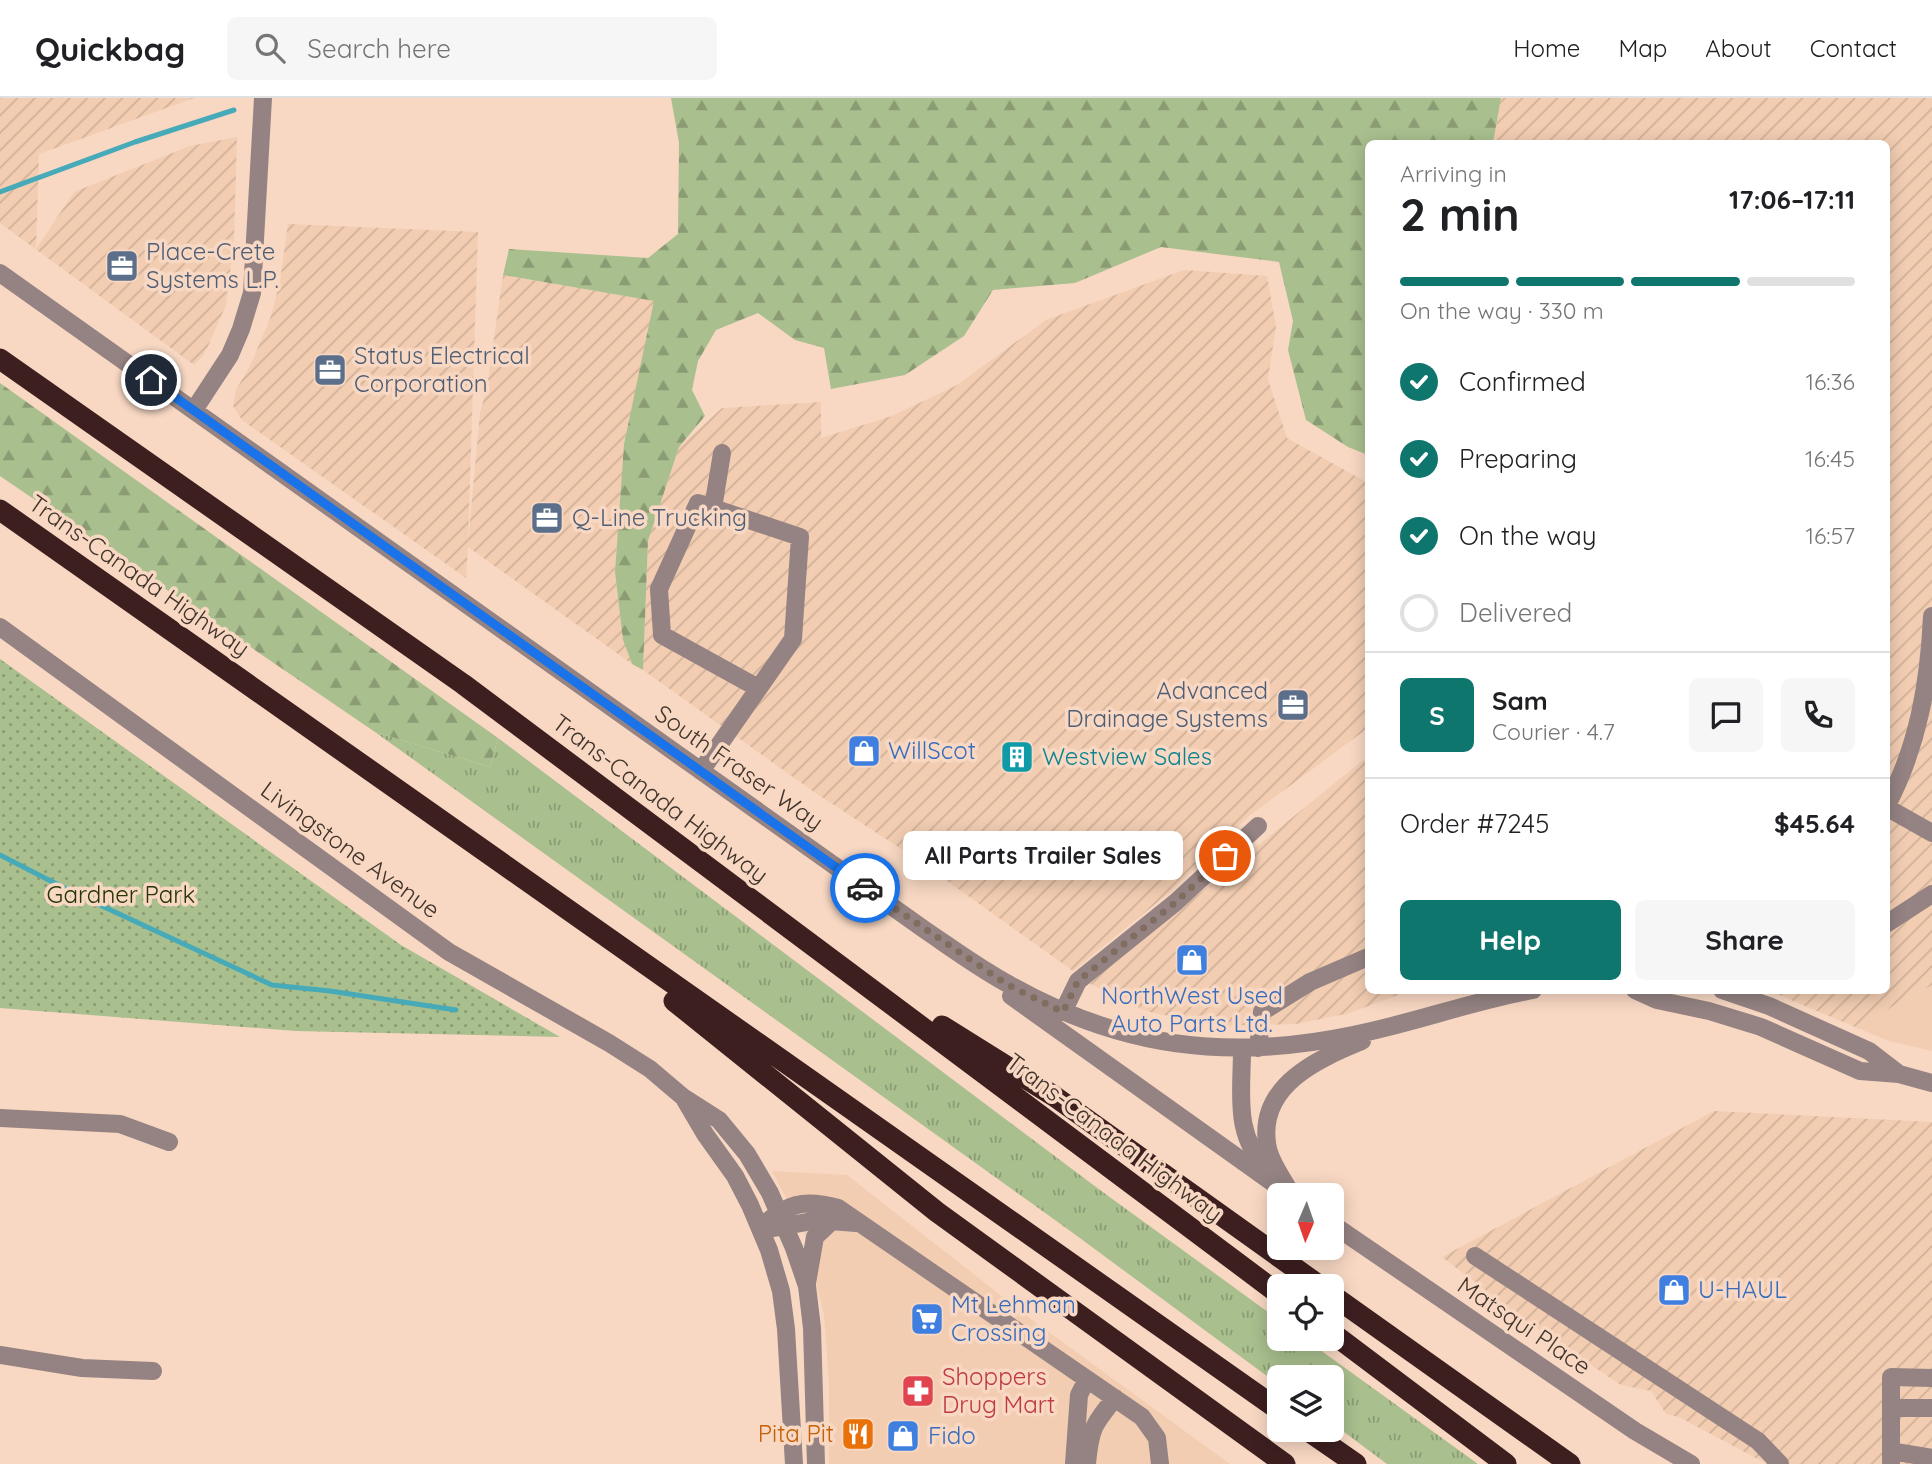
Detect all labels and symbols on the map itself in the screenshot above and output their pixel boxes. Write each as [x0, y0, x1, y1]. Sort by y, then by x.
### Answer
place label: Place-Crete Systems L.P. [146, 236, 279, 294]
office icon: Place-Crete Systems L.P. [103, 247, 141, 285]
place label: Status Electrical Corporation [354, 340, 530, 398]
pin [121, 350, 181, 410]
office icon: Status Electrical Corporation [311, 351, 349, 389]
street label: Trans-Canada Highway [23, 488, 256, 663]
office icon: Q-Line Trucking [528, 499, 566, 537]
place label: Q-Line Trucking [572, 502, 747, 532]
place label: Advanced Drainage Systems [1066, 675, 1268, 733]
office icon: Advanced Drainage Systems [1274, 686, 1312, 724]
street label: South Fraser Way [650, 698, 830, 836]
street label: Trans-Canada Highway [547, 707, 775, 889]
shop icon: WillScot [845, 732, 883, 770]
place label: WillScot [888, 735, 976, 765]
building icon: Westview Sales [998, 738, 1036, 776]
place label: Westview Sales [1042, 741, 1212, 771]
street label: Livingstone Avenue [255, 774, 446, 924]
pin [1195, 826, 1255, 886]
callout: All Parts Trailer Sales [903, 832, 1183, 880]
courier [830, 853, 900, 923]
park label: Gardner Park [47, 879, 195, 909]
shop icon: NorthWest Used Auto Parts Ltd. [1173, 941, 1211, 979]
place label: NorthWest Used Auto Parts Ltd. [1101, 980, 1283, 1038]
street label: Trans-Canada Highway [1001, 1046, 1229, 1228]
north arrow [1267, 1183, 1344, 1260]
street label: Matsqui Place [1452, 1270, 1597, 1381]
shop icon: U-HAUL [1655, 1271, 1693, 1309]
place label: U-HAUL [1698, 1274, 1787, 1304]
place label: Mt Lehman Crossing [951, 1289, 1076, 1347]
supermarket icon: Mt Lehman Crossing [908, 1300, 946, 1338]
place label: Shoppers Drug Mart [942, 1361, 1055, 1419]
pharmacy icon: Shoppers Drug Mart [899, 1372, 937, 1410]
restaurant icon: Pita Pit [839, 1415, 877, 1453]
shop icon: Fido [884, 1417, 922, 1455]
place label: Pita Pit [758, 1418, 834, 1448]
place label: Fido [928, 1420, 976, 1450]

